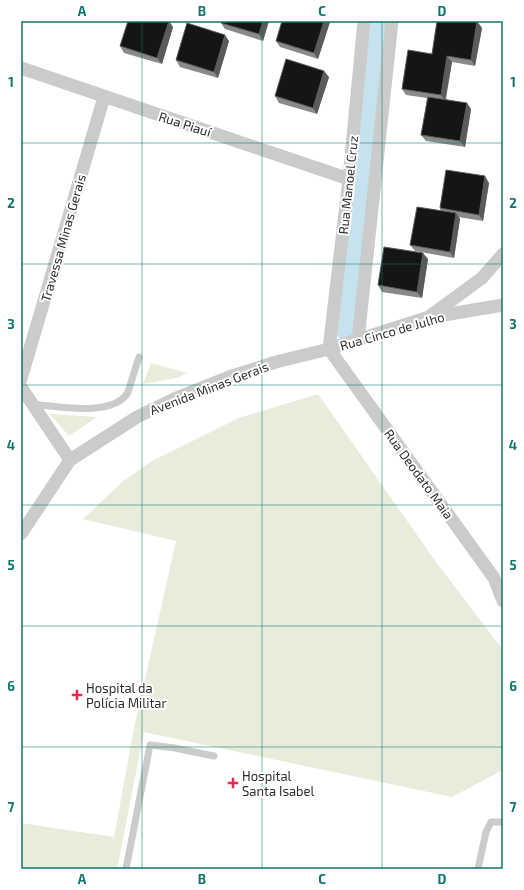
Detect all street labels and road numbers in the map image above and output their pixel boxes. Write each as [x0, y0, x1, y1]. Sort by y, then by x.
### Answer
street label: Rua Piauí [157, 108, 214, 140]
street label: Rua Manoel Cruz [335, 135, 361, 235]
street label: Travessa Minas Gerais [37, 172, 89, 304]
street label: Rua Cinco de Julho [338, 308, 446, 354]
street label: Avenida Minas Gerais [147, 358, 271, 418]
street label: Rua Deodato Maia [381, 426, 457, 522]

